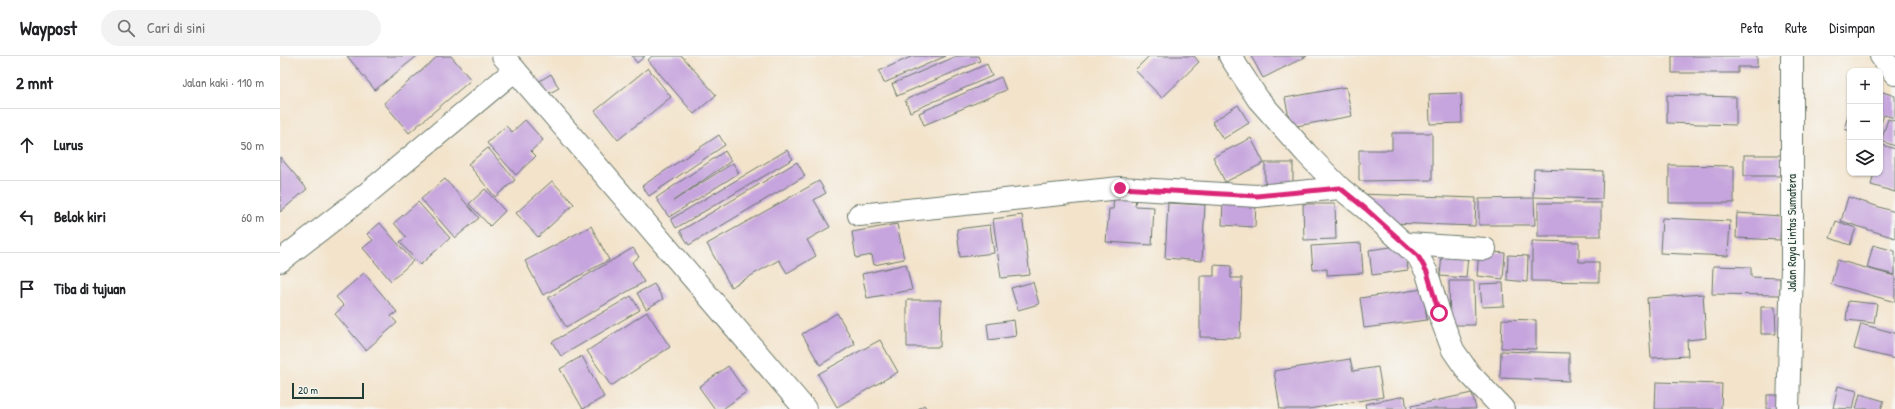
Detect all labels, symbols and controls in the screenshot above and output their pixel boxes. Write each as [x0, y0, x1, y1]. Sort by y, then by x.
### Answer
search box [101, 10, 381, 46]
text: Waypost [20, 15, 77, 41]
icon: search [115, 17, 137, 39]
text: Cari di sini [147, 17, 205, 38]
text: Peta [1740, 18, 1763, 37]
text: Rute [1785, 18, 1807, 37]
text: Disimpan [1829, 18, 1875, 37]
map controls [1847, 68, 1883, 176]
button: + [1847, 68, 1883, 104]
text: 2 mnt [16, 71, 53, 94]
text: Jalan kaki · 110 m [182, 73, 264, 91]
button: − [1847, 104, 1883, 140]
icon: ahead [16, 134, 38, 156]
text: Lurus [54, 134, 83, 155]
text: 50 m [241, 136, 264, 154]
button: layers [1847, 140, 1883, 176]
street label: Jalan Raya Lintas Sumatera [1783, 174, 1800, 292]
route end [1111, 179, 1129, 197]
icon: left [16, 206, 38, 228]
text: Belok kiri [54, 206, 106, 227]
text: 60 m [241, 208, 264, 226]
icon: arrive [16, 278, 38, 300]
text: Tiba di tujuan [54, 278, 126, 299]
route start [1430, 304, 1448, 322]
scale bar [292, 381, 364, 400]
text: 20 m [298, 383, 318, 397]

